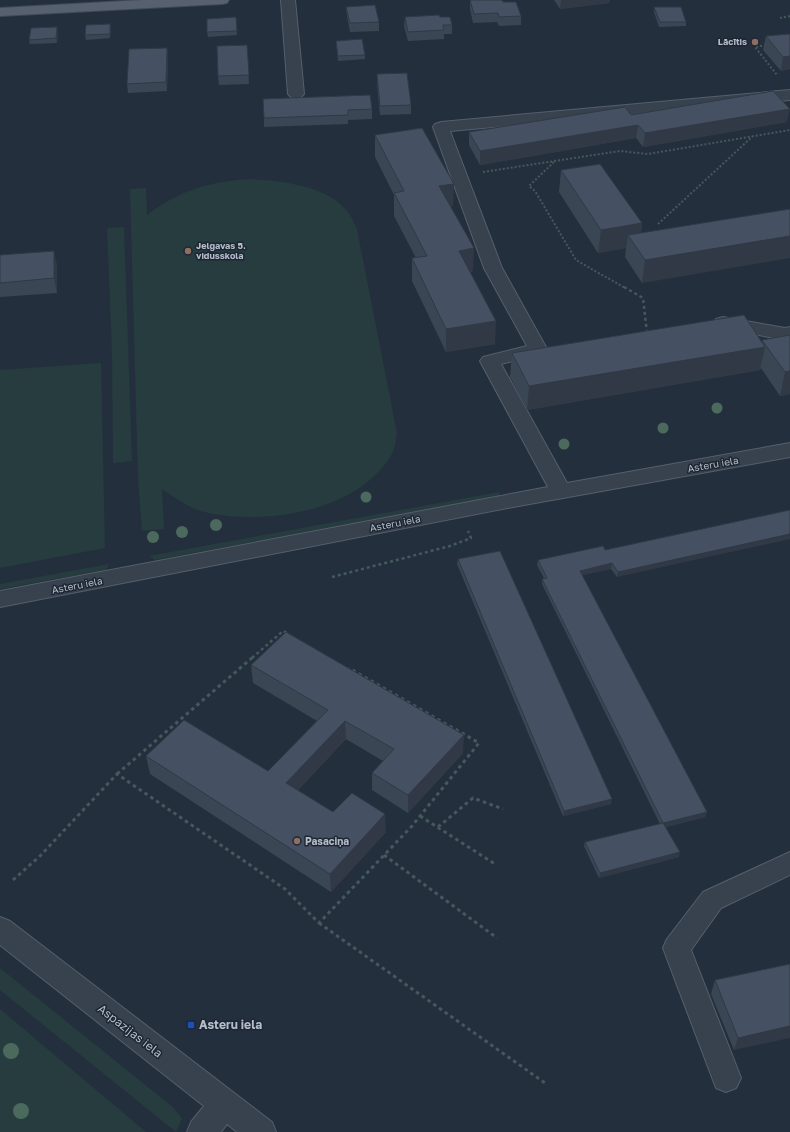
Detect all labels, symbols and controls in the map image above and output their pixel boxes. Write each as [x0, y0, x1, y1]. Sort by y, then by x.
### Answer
place label: Lācītis [718, 36, 747, 47]
marker: Lācītis [750, 37, 760, 47]
place label: Jelgavas 5. vidusskola [196, 240, 246, 261]
marker: Jelgavas 5. vidusskola [183, 246, 193, 256]
street label: Asteru iela [687, 454, 739, 474]
street label: Asteru iela [369, 512, 421, 534]
street label: Asteru iela [51, 574, 103, 596]
place label: Pasaciņa [305, 835, 349, 847]
marker: Pasaciņa [292, 836, 302, 846]
street label: Aspazijas iela [95, 1001, 166, 1061]
place label: Asteru iela [199, 1017, 262, 1032]
marker: Asteru iela [186, 1020, 196, 1030]

